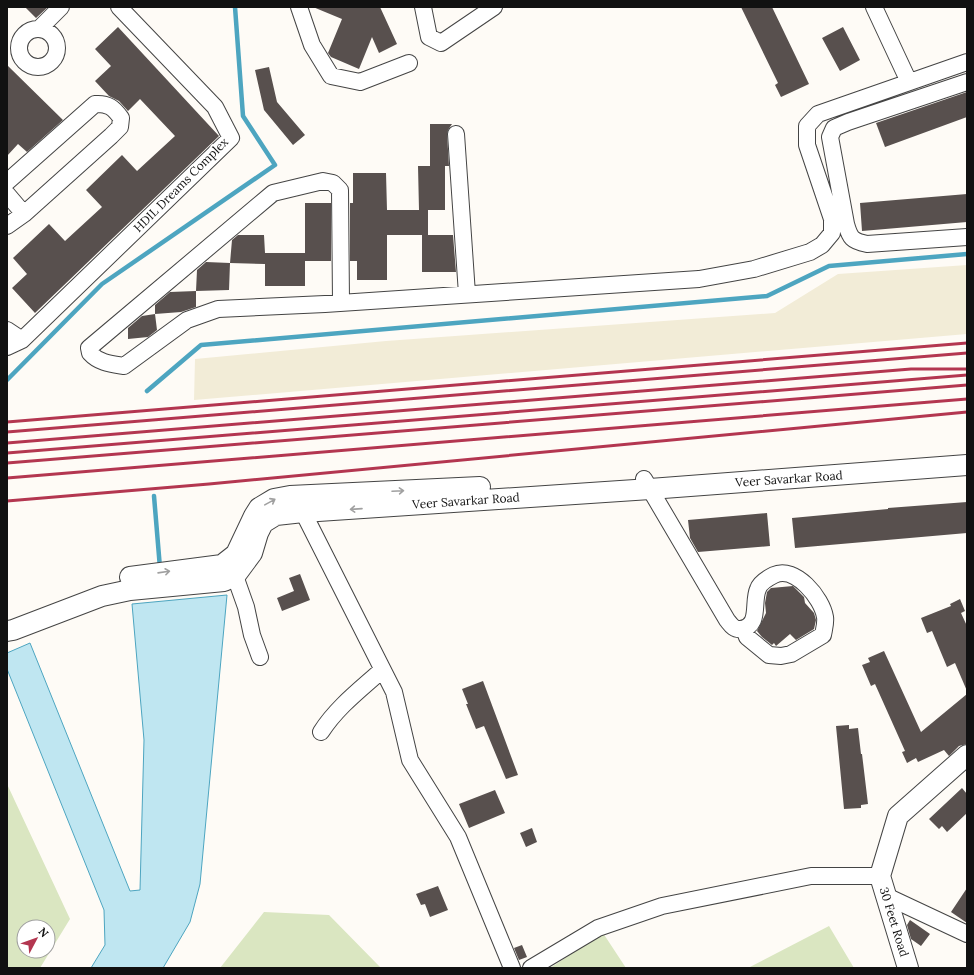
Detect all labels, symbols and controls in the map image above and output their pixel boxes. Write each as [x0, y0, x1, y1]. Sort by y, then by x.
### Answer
street label: HDIL Dreams Complex [130, 134, 232, 235]
street label: Veer Savarkar Road [734, 467, 843, 490]
one-way arrow [391, 487, 404, 494]
street label: Veer Savarkar Road [411, 489, 520, 512]
one-way arrow [264, 498, 276, 506]
one-way arrow [350, 505, 363, 512]
one-way arrow [157, 568, 170, 576]
street label: 30 Feet Road [877, 885, 912, 959]
north arrow [16, 919, 56, 959]
text: N [35, 925, 52, 941]

